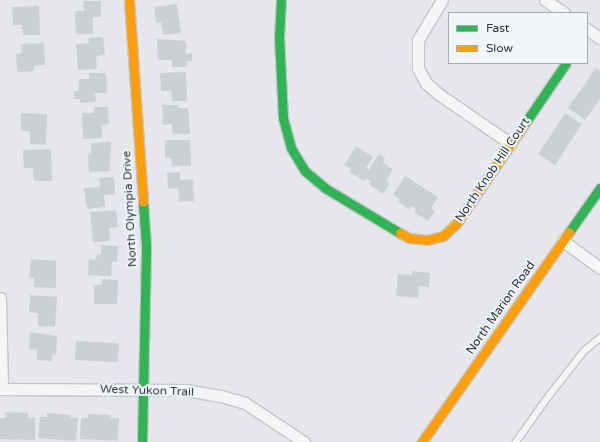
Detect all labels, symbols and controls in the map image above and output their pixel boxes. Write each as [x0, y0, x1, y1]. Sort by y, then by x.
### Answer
legend [448, 12, 588, 64]
text: Fast [486, 21, 509, 35]
text: Slow [486, 41, 513, 55]
street label: North Knob Hill Court [453, 115, 533, 225]
street label: North Olympia Drive [120, 150, 140, 268]
street label: North Marion Road [464, 259, 538, 357]
street label: West Yukon Trail [100, 382, 194, 400]

